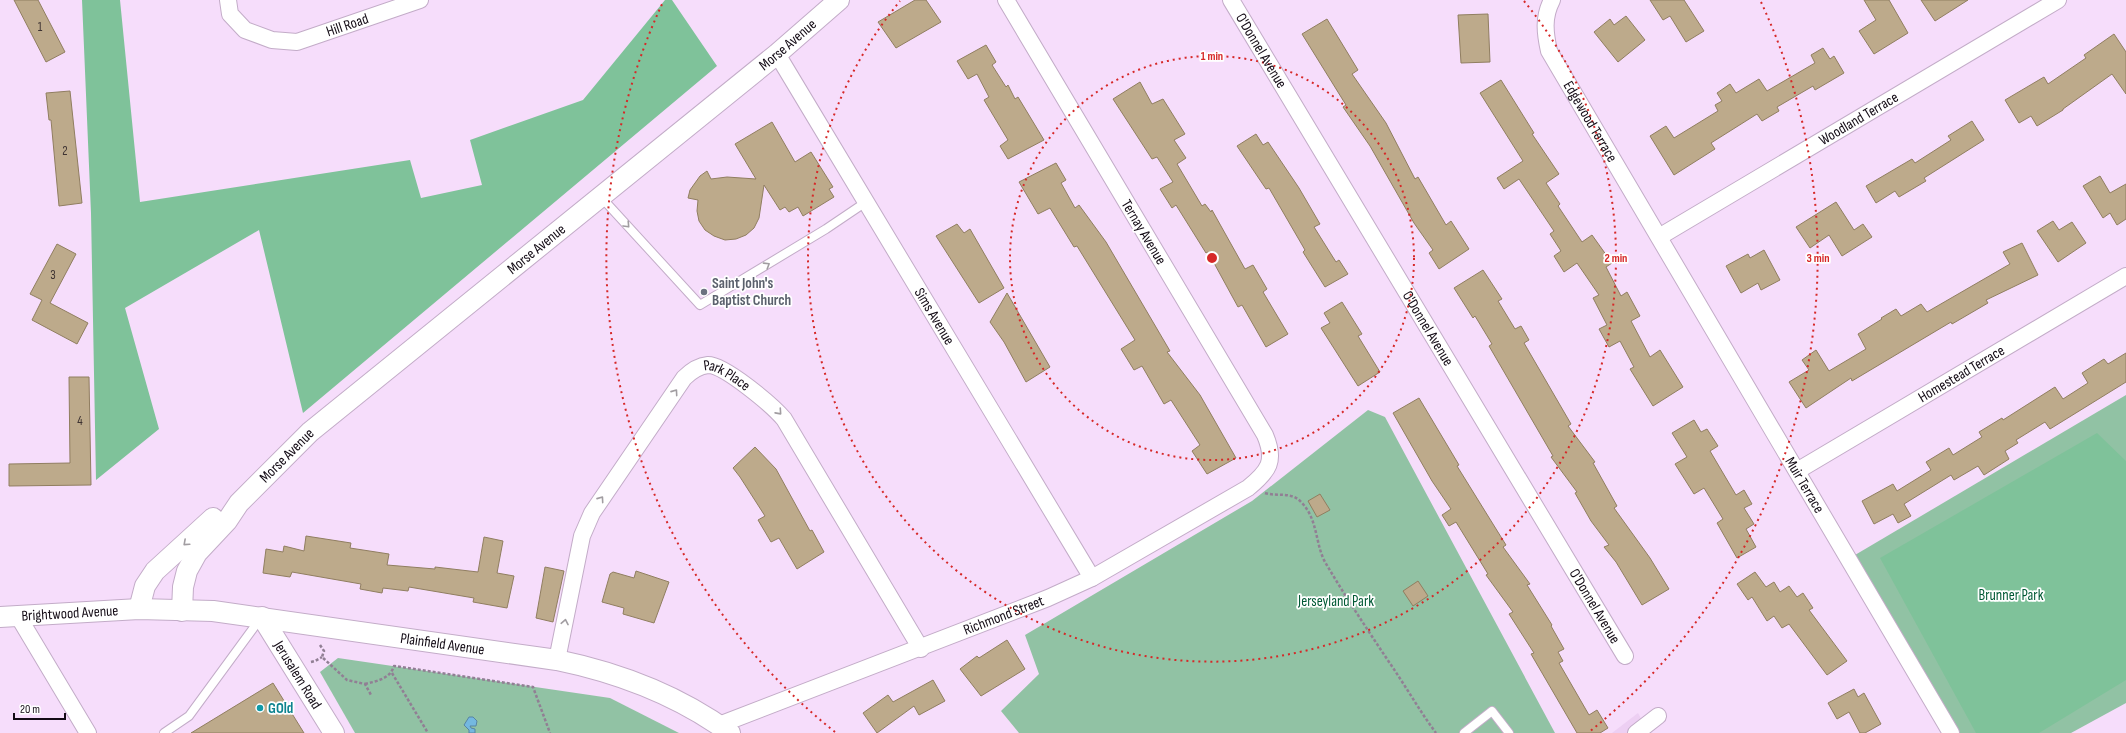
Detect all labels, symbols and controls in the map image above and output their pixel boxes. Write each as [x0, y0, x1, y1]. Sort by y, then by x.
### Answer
street label: Hill Road [324, 9, 371, 41]
street label: O'Donnel Avenue [1231, 10, 1291, 92]
street label: Morse Avenue [755, 15, 821, 75]
house number: 1 [38, 19, 43, 35]
text: 1 min [1201, 49, 1223, 64]
street label: Edgewood Terrace [1559, 78, 1621, 166]
street label: Woodland Terrace [1816, 88, 1902, 150]
house number: 2 [62, 143, 68, 159]
street label: Ternay Avenue [1117, 196, 1170, 268]
street label: Morse Avenue [503, 220, 570, 279]
one-way arrow [622, 220, 630, 228]
centre of rings [1205, 251, 1219, 265]
text: 2 min [1605, 251, 1627, 266]
text: 3 min [1807, 251, 1829, 266]
one-way arrow [763, 263, 770, 270]
house number: 3 [50, 267, 56, 283]
place label: Saint John's Baptist Church [712, 274, 791, 310]
street label: Sims Avenue [910, 284, 959, 349]
marker: Saint John's Baptist Church [699, 287, 709, 297]
street label: O'Donnel Avenue [1398, 288, 1458, 370]
street label: Homestead Terrace [1915, 341, 2008, 407]
street label: Park Place [702, 356, 754, 395]
one-way arrow [670, 389, 677, 396]
one-way arrow [774, 407, 781, 415]
house number: 4 [77, 413, 83, 429]
street label: Morse Avenue [256, 424, 318, 487]
street label: Muir Terrace [1780, 454, 1828, 517]
one-way arrow [596, 496, 603, 503]
one-way arrow [183, 538, 190, 545]
street label: O'Donnel Avenue [1565, 565, 1624, 647]
park label: Brunner Park [1979, 586, 2044, 605]
street label: Richmond Street [961, 591, 1047, 640]
park label: Jerseyland Park [1297, 592, 1374, 611]
street label: Brightwood Avenue [21, 601, 119, 626]
one-way arrow [560, 619, 569, 625]
street label: Plainfield Avenue [399, 629, 486, 660]
street label: Jerusalem Road [269, 637, 326, 713]
scale bar [14, 695, 65, 721]
place label: GOld [268, 699, 293, 718]
text: 20 m [20, 702, 40, 717]
marker: GOld [255, 703, 265, 713]

